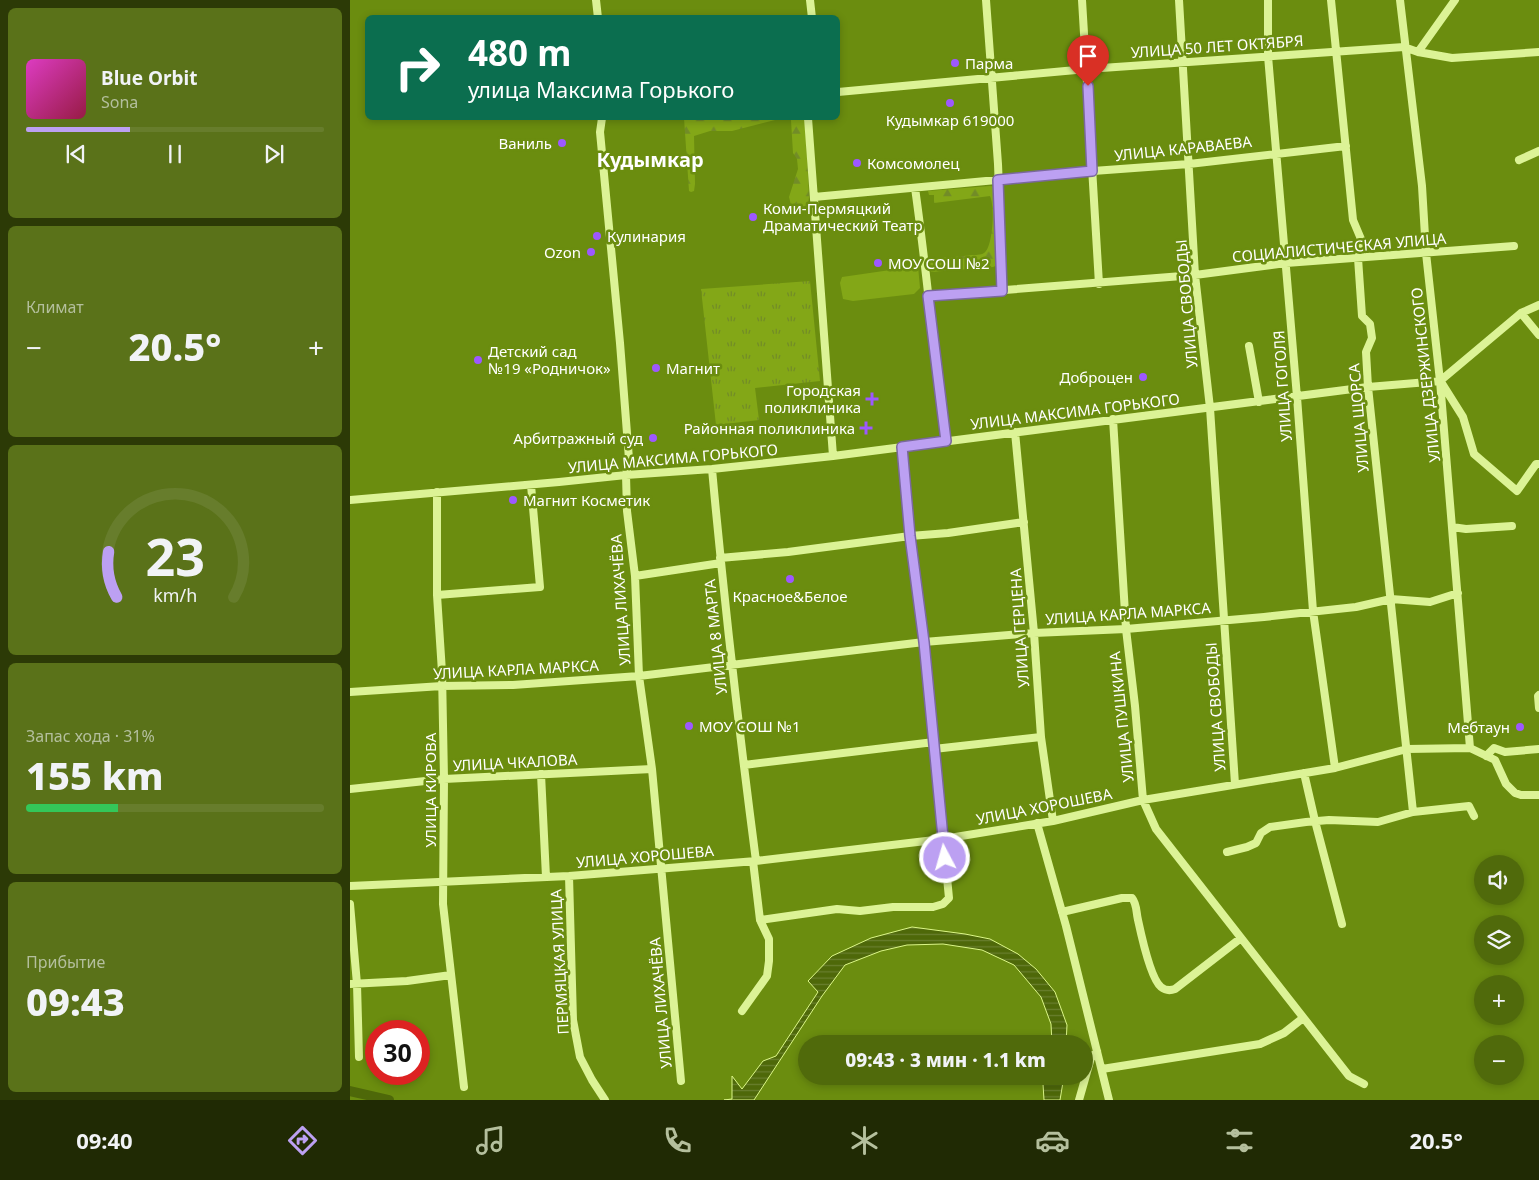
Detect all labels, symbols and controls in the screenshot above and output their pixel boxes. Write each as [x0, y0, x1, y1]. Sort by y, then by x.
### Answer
text: 480 m [468, 29, 571, 76]
street label: УЛИЦА 50 ЛЕТ ОКТЯБРЯ [1130, 30, 1304, 62]
icon: right [385, 35, 450, 100]
pin [1067, 35, 1109, 86]
icon: arrive [1074, 42, 1102, 70]
place label: Парма [965, 53, 1013, 73]
marker: Парма [949, 57, 961, 69]
text: Blue Orbit [101, 65, 197, 91]
text: улица Максима Горького [468, 74, 734, 104]
text: Sona [101, 91, 138, 113]
marker: Кудымкар 619000 [944, 97, 956, 109]
place label: Кудымкар 619000 [886, 110, 1014, 130]
street label: УЛИЦА КАРАВАЕВА [1113, 131, 1253, 165]
place label: Ваниль [498, 133, 552, 153]
marker: Ваниль [556, 137, 568, 149]
icon: previous [62, 140, 90, 168]
icon: pause [161, 140, 189, 168]
icon: next [260, 140, 288, 168]
district label: Кудымкар [596, 146, 704, 173]
place label: Комсомолец [867, 153, 960, 173]
marker: Комсомолец [851, 157, 863, 169]
place label: Коми-Пермяцкий Драматический Театр [763, 198, 923, 235]
marker: Коми-Пермяцкий Драматический Театр [747, 211, 759, 223]
place label: Кулинария [607, 226, 686, 246]
street label: СОЦИАЛИСТИЧЕСКАЯ УЛИЦА [1231, 228, 1447, 266]
marker: Кулинария [591, 230, 603, 242]
street label: УЛИЦА СВОБОДЫ [1170, 239, 1202, 369]
place label: Ozon [544, 242, 581, 262]
marker: Ozon [585, 246, 597, 258]
place label: МОУ СОШ №2 [888, 253, 990, 273]
marker: МОУ СОШ №2 [872, 257, 884, 269]
street label: УЛИЦА ДЗЕРЖИНСКОГО [1406, 286, 1444, 464]
text: Климат [26, 296, 84, 318]
text: 20.5° [129, 320, 221, 372]
text: − [26, 328, 42, 366]
text: + [308, 328, 324, 366]
street label: УЛИЦА ГОГОЛЯ [1268, 330, 1296, 442]
place label: Детский сад №19 «Родничок» [488, 341, 611, 378]
marker: Детский сад №19 «Родничок» [472, 354, 484, 366]
place label: Магнит [666, 358, 720, 378]
marker: Магнит [650, 362, 662, 374]
street label: УЛИЦА ЩОРСА [1343, 362, 1373, 473]
place label: Доброцен [1060, 367, 1133, 387]
marker: Доброцен [1137, 371, 1149, 383]
place label: Городская поликлиника [764, 380, 861, 417]
street label: УЛИЦА МАКСИМА ГОРЬКОГО [969, 388, 1181, 434]
marker: Городская поликлиника [865, 392, 879, 406]
place label: Районная поликлиника [684, 418, 855, 438]
marker: Районная поликлиника [859, 421, 873, 435]
place label: Арбитражный суд [513, 428, 643, 448]
marker: Арбитражный суд [647, 432, 659, 444]
street label: УЛИЦА МАКСИМА ГОРЬКОГО [567, 439, 779, 477]
place label: Магнит Косметик [523, 490, 650, 510]
marker: Магнит Косметик [507, 494, 519, 506]
text: 23 [145, 520, 205, 591]
street label: УЛИЦА ЛИХАЧЁВА [605, 533, 635, 666]
street label: УЛИЦА ГЕРЦЕНА [1005, 567, 1033, 688]
marker: Красное&Белое [784, 573, 796, 585]
street label: УЛИЦА 8 МАРТА [699, 578, 731, 696]
text: km/h [153, 583, 197, 607]
place label: Красное&Белое [732, 586, 848, 606]
street label: УЛИЦА КАРЛА МАРКСА [1045, 597, 1212, 629]
street label: УЛИЦА СВОБОДЫ [1201, 642, 1229, 772]
street label: УЛИЦА ПУШКИНА [1104, 650, 1138, 783]
street label: УЛИЦА КАРЛА МАРКСА [433, 655, 600, 683]
place label: МОУ СОШ №1 [699, 716, 801, 736]
place label: Мебтаун [1447, 717, 1510, 737]
marker: МОУ СОШ №1 [683, 720, 695, 732]
marker: Мебтаун [1514, 721, 1526, 733]
text: Запас хода · 31% [26, 725, 155, 747]
street label: УЛИЦА КИРОВА [420, 732, 440, 847]
text: 155 km [26, 749, 164, 801]
street label: УЛИЦА ЧКАЛОВА [452, 749, 578, 775]
street label: УЛИЦА ХОРОШЕВА [974, 783, 1114, 829]
position arrow [918, 831, 970, 883]
street label: УЛИЦА ХОРОШЕВА [575, 840, 715, 872]
map controls [1474, 855, 1524, 1085]
button: sound [1474, 855, 1524, 905]
street label: ПЕРМЯЦКАЯ УЛИЦА [545, 888, 573, 1035]
button: layers [1474, 915, 1524, 965]
street label: УЛИЦА ЛИХАЧЁВА [644, 936, 676, 1069]
text: Прибытие [26, 951, 105, 973]
text: 09:43 [26, 975, 125, 1027]
button: + [1474, 975, 1524, 1025]
speed limit sign: 30 [365, 1020, 430, 1085]
button: − [1474, 1035, 1524, 1085]
text: 09:43 · 3 мин · 1.1 km [845, 1047, 1046, 1073]
icon: directions [285, 1123, 320, 1158]
icon: music [473, 1123, 508, 1158]
icon: phone [660, 1123, 695, 1158]
icon: climate [847, 1123, 882, 1158]
icon: car [1035, 1123, 1070, 1158]
icon: filters [1222, 1123, 1257, 1158]
text: 09:40 [76, 1125, 133, 1155]
text: 20.5° [1409, 1125, 1463, 1155]

